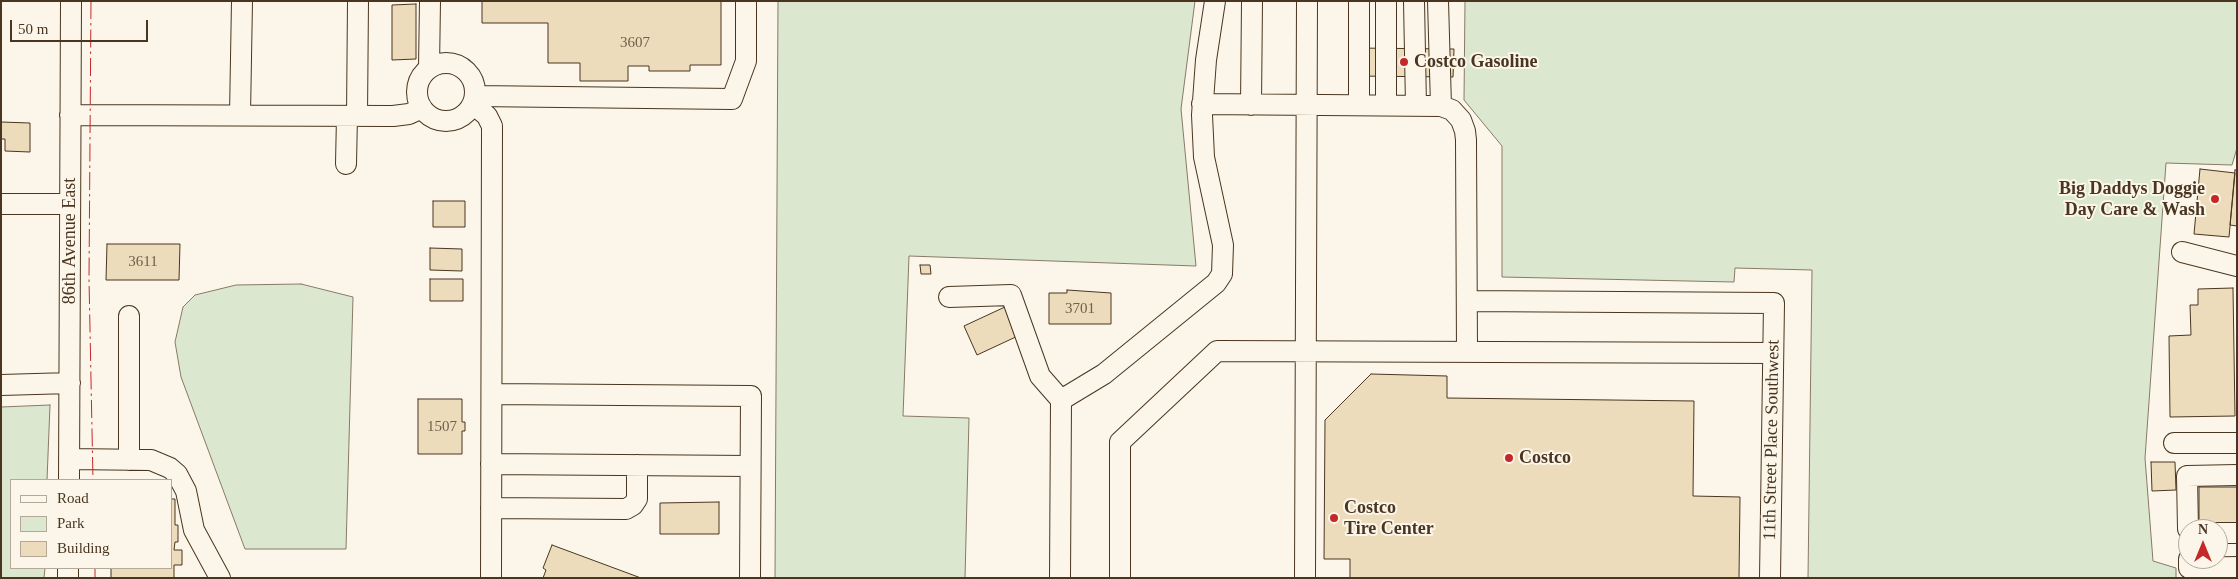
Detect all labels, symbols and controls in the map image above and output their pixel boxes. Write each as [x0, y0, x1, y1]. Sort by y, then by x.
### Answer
scale bar [12, 10, 150, 42]
text: 50 m [18, 21, 48, 37]
house number: 3607 [620, 34, 650, 52]
place label: Costco Gasoline [1414, 51, 1537, 73]
marker: Costco Gasoline [1398, 56, 1410, 68]
street label: 86th Avenue East [59, 178, 81, 304]
place label: Big Daddys Doggie Day Care & Wash [2059, 178, 2205, 220]
marker: Big Daddys Doggie Day Care & Wash [2209, 193, 2221, 205]
house number: 3611 [128, 253, 158, 271]
house number: 3701 [1065, 300, 1095, 318]
street label: 11th Street Place Southwest [1759, 339, 1785, 541]
house number: 1507 [427, 418, 457, 436]
place label: Costco [1519, 447, 1571, 469]
marker: Costco [1503, 452, 1515, 464]
legend [10, 479, 172, 569]
text: Road [57, 490, 89, 506]
place label: Costco Tire Center [1344, 497, 1434, 540]
marker: Costco Tire Center [1328, 512, 1340, 524]
text: Park [57, 515, 85, 531]
north arrow [2178, 519, 2228, 569]
text: N [2198, 522, 2208, 537]
text: Building [57, 540, 110, 556]

